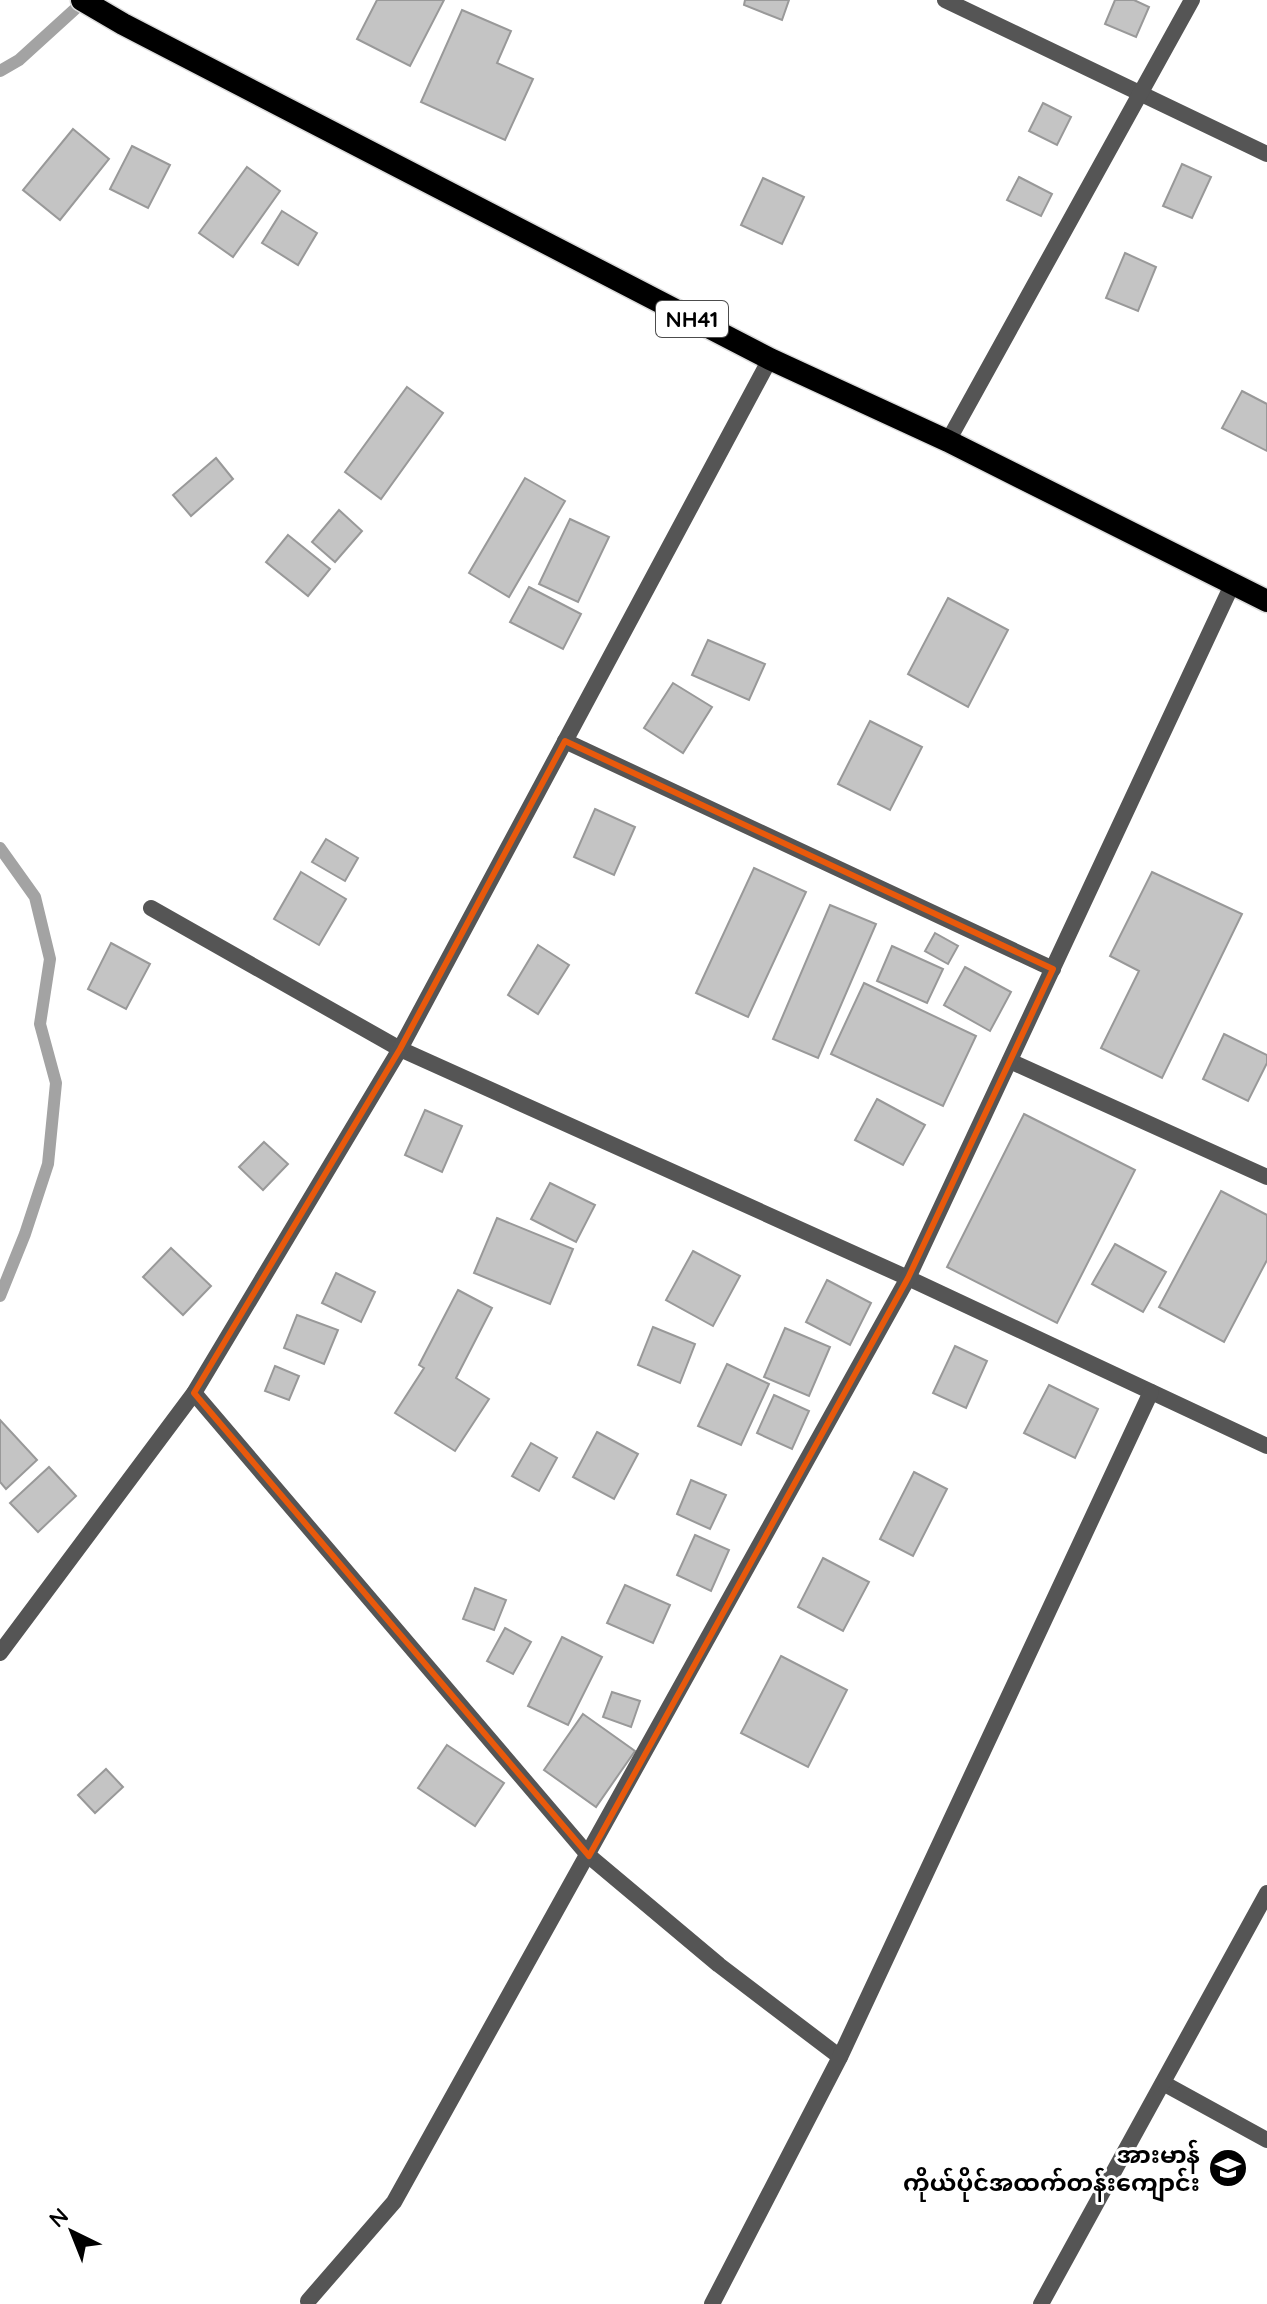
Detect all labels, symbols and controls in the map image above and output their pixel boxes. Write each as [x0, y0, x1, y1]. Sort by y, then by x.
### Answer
road number: NH41 [656, 301, 728, 337]
place label: အားမာန် ကိုယ်ပိုင်အထက်တန်းကျောင်း [903, 2139, 1200, 2203]
school or university icon: အားမာန် ကိုယ်ပိုင်အထက်တန်းကျောင်း [1207, 2147, 1249, 2189]
north arrow [32, 2192, 112, 2272]
text: N [43, 2202, 74, 2233]

